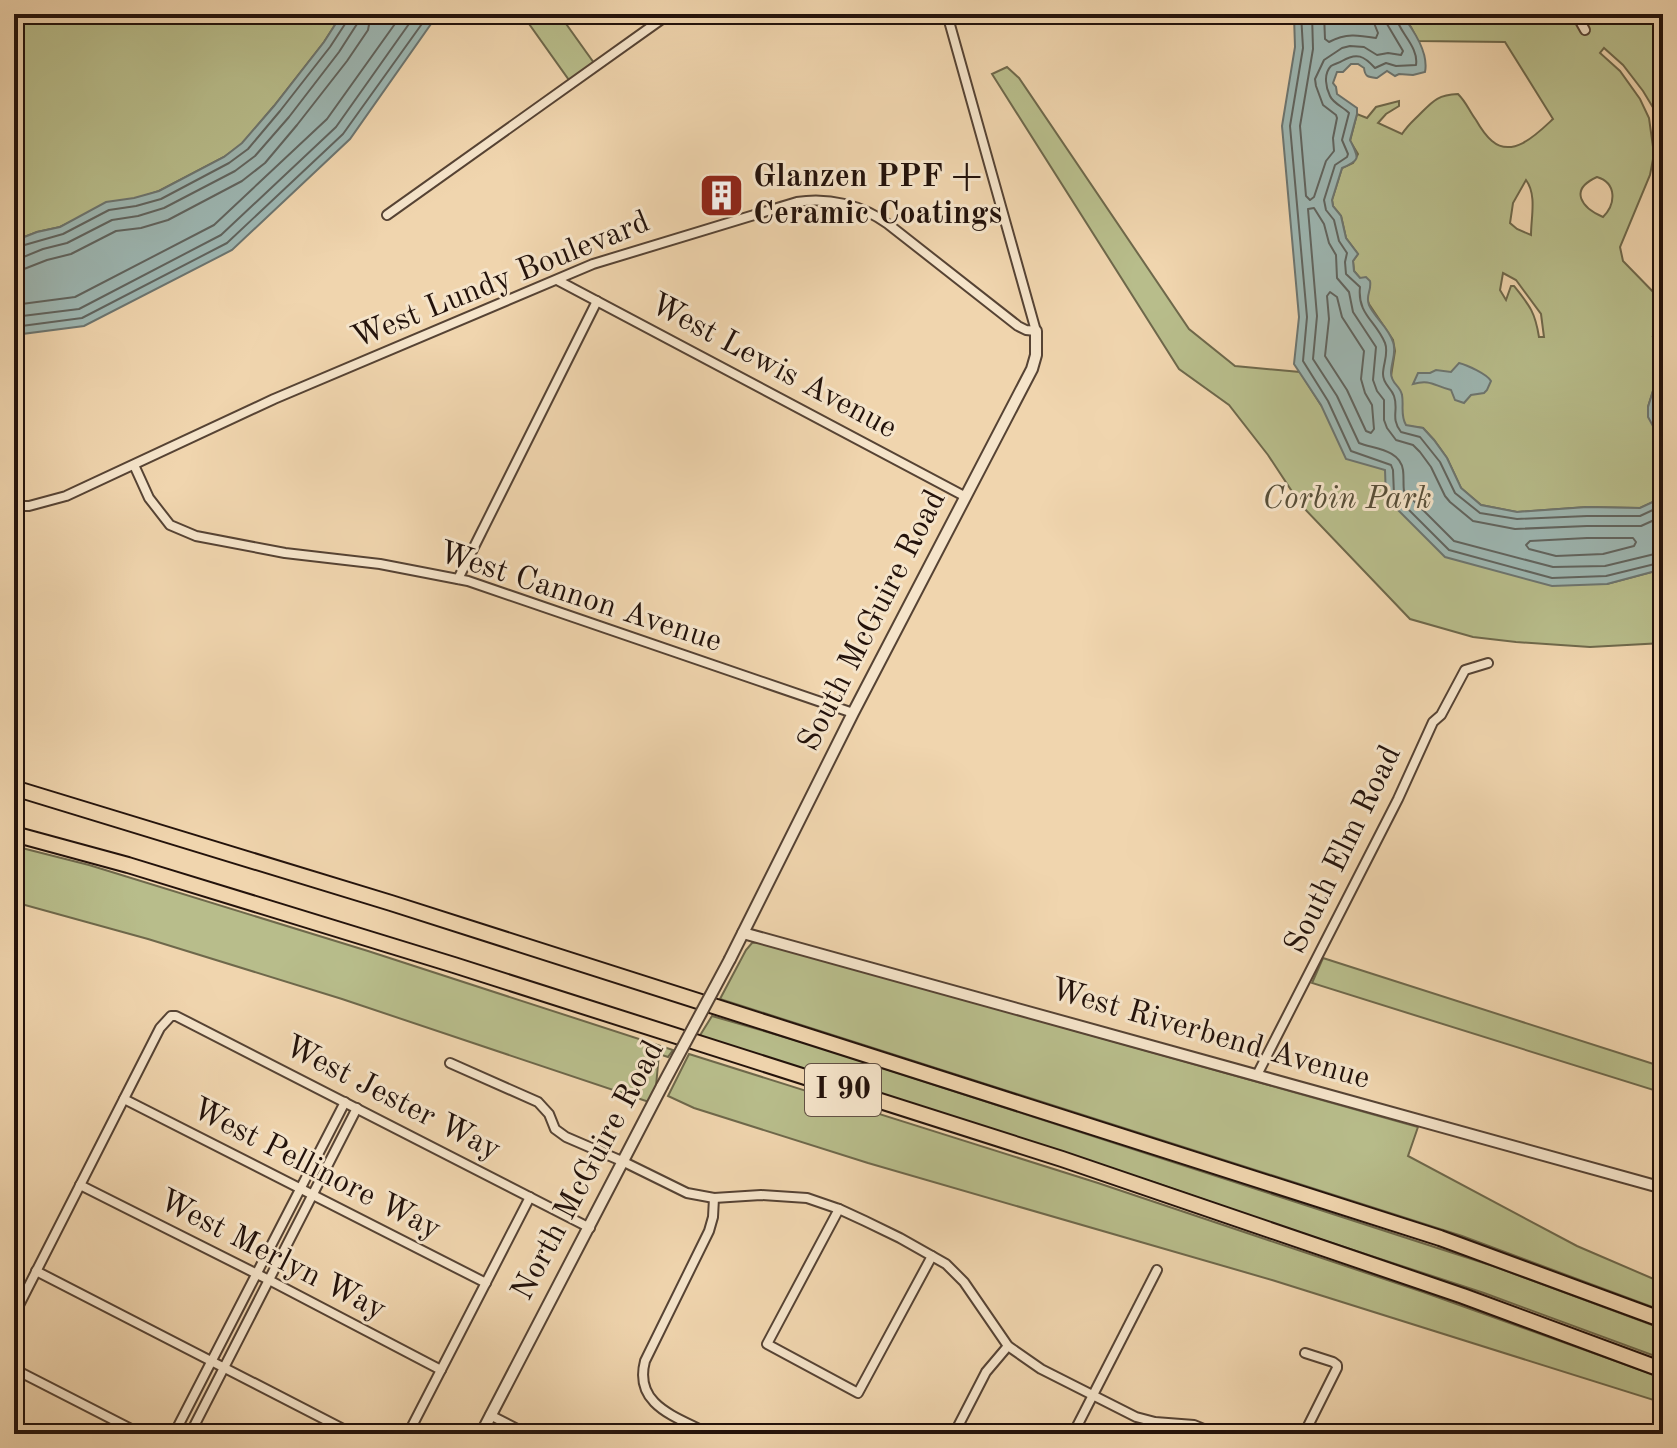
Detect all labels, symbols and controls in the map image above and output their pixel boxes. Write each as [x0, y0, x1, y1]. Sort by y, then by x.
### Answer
place label: Glanzen PPF + Ceramic Coatings [753, 162, 1002, 231]
building icon: Glanzen PPF + Ceramic Coatings [698, 172, 746, 220]
street label: West Lundy Boulevard [347, 207, 655, 355]
street label: West Lewis Avenue [645, 289, 901, 445]
park label: Corbin Park [1262, 484, 1432, 516]
street label: South McGuire Road [793, 485, 953, 757]
street label: West Cannon Avenue [435, 537, 725, 659]
street label: South Elm Road [1280, 741, 1408, 959]
street label: West Riverbend Avenue [1047, 974, 1373, 1096]
street label: West Jester Way [279, 1031, 505, 1167]
street label: North McGuire Road [507, 1036, 671, 1306]
road number: I 90 [805, 1064, 881, 1116]
street label: West Pellinore Way [186, 1093, 446, 1247]
street label: West Merlyn Way [153, 1185, 391, 1327]

